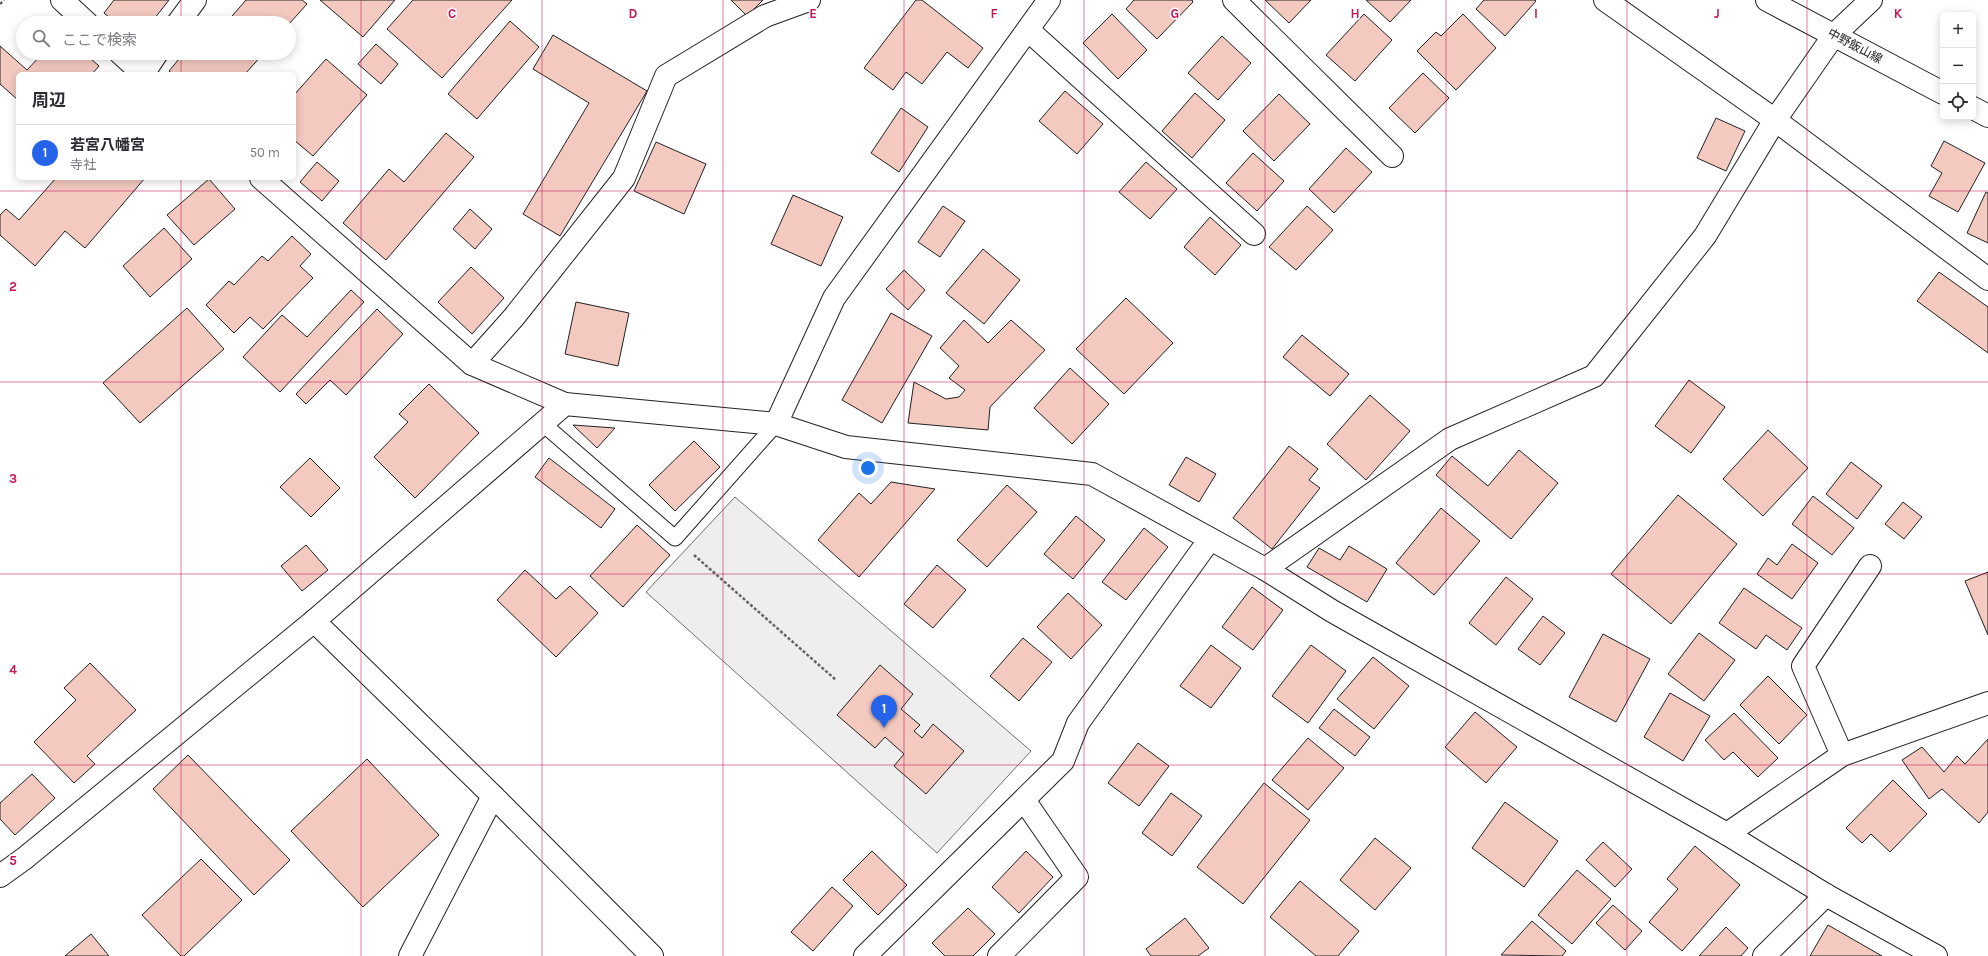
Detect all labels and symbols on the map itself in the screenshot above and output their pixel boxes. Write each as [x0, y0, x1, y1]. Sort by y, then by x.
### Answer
text: C [448, 6, 456, 21]
text: D [629, 6, 638, 21]
text: E [809, 6, 817, 21]
text: F [990, 6, 998, 21]
text: G [1171, 6, 1179, 21]
text: H [1350, 6, 1360, 21]
text: I [1534, 6, 1538, 21]
text: J [1714, 6, 1720, 21]
text: K [1894, 6, 1903, 21]
street label: 中野飯山線 [1825, 26, 1885, 66]
text: 2 [9, 279, 17, 294]
your location [858, 458, 878, 478]
text: 3 [9, 471, 17, 486]
text: 4 [9, 662, 17, 677]
pin: 1 [871, 695, 897, 728]
text: 5 [9, 853, 17, 868]

